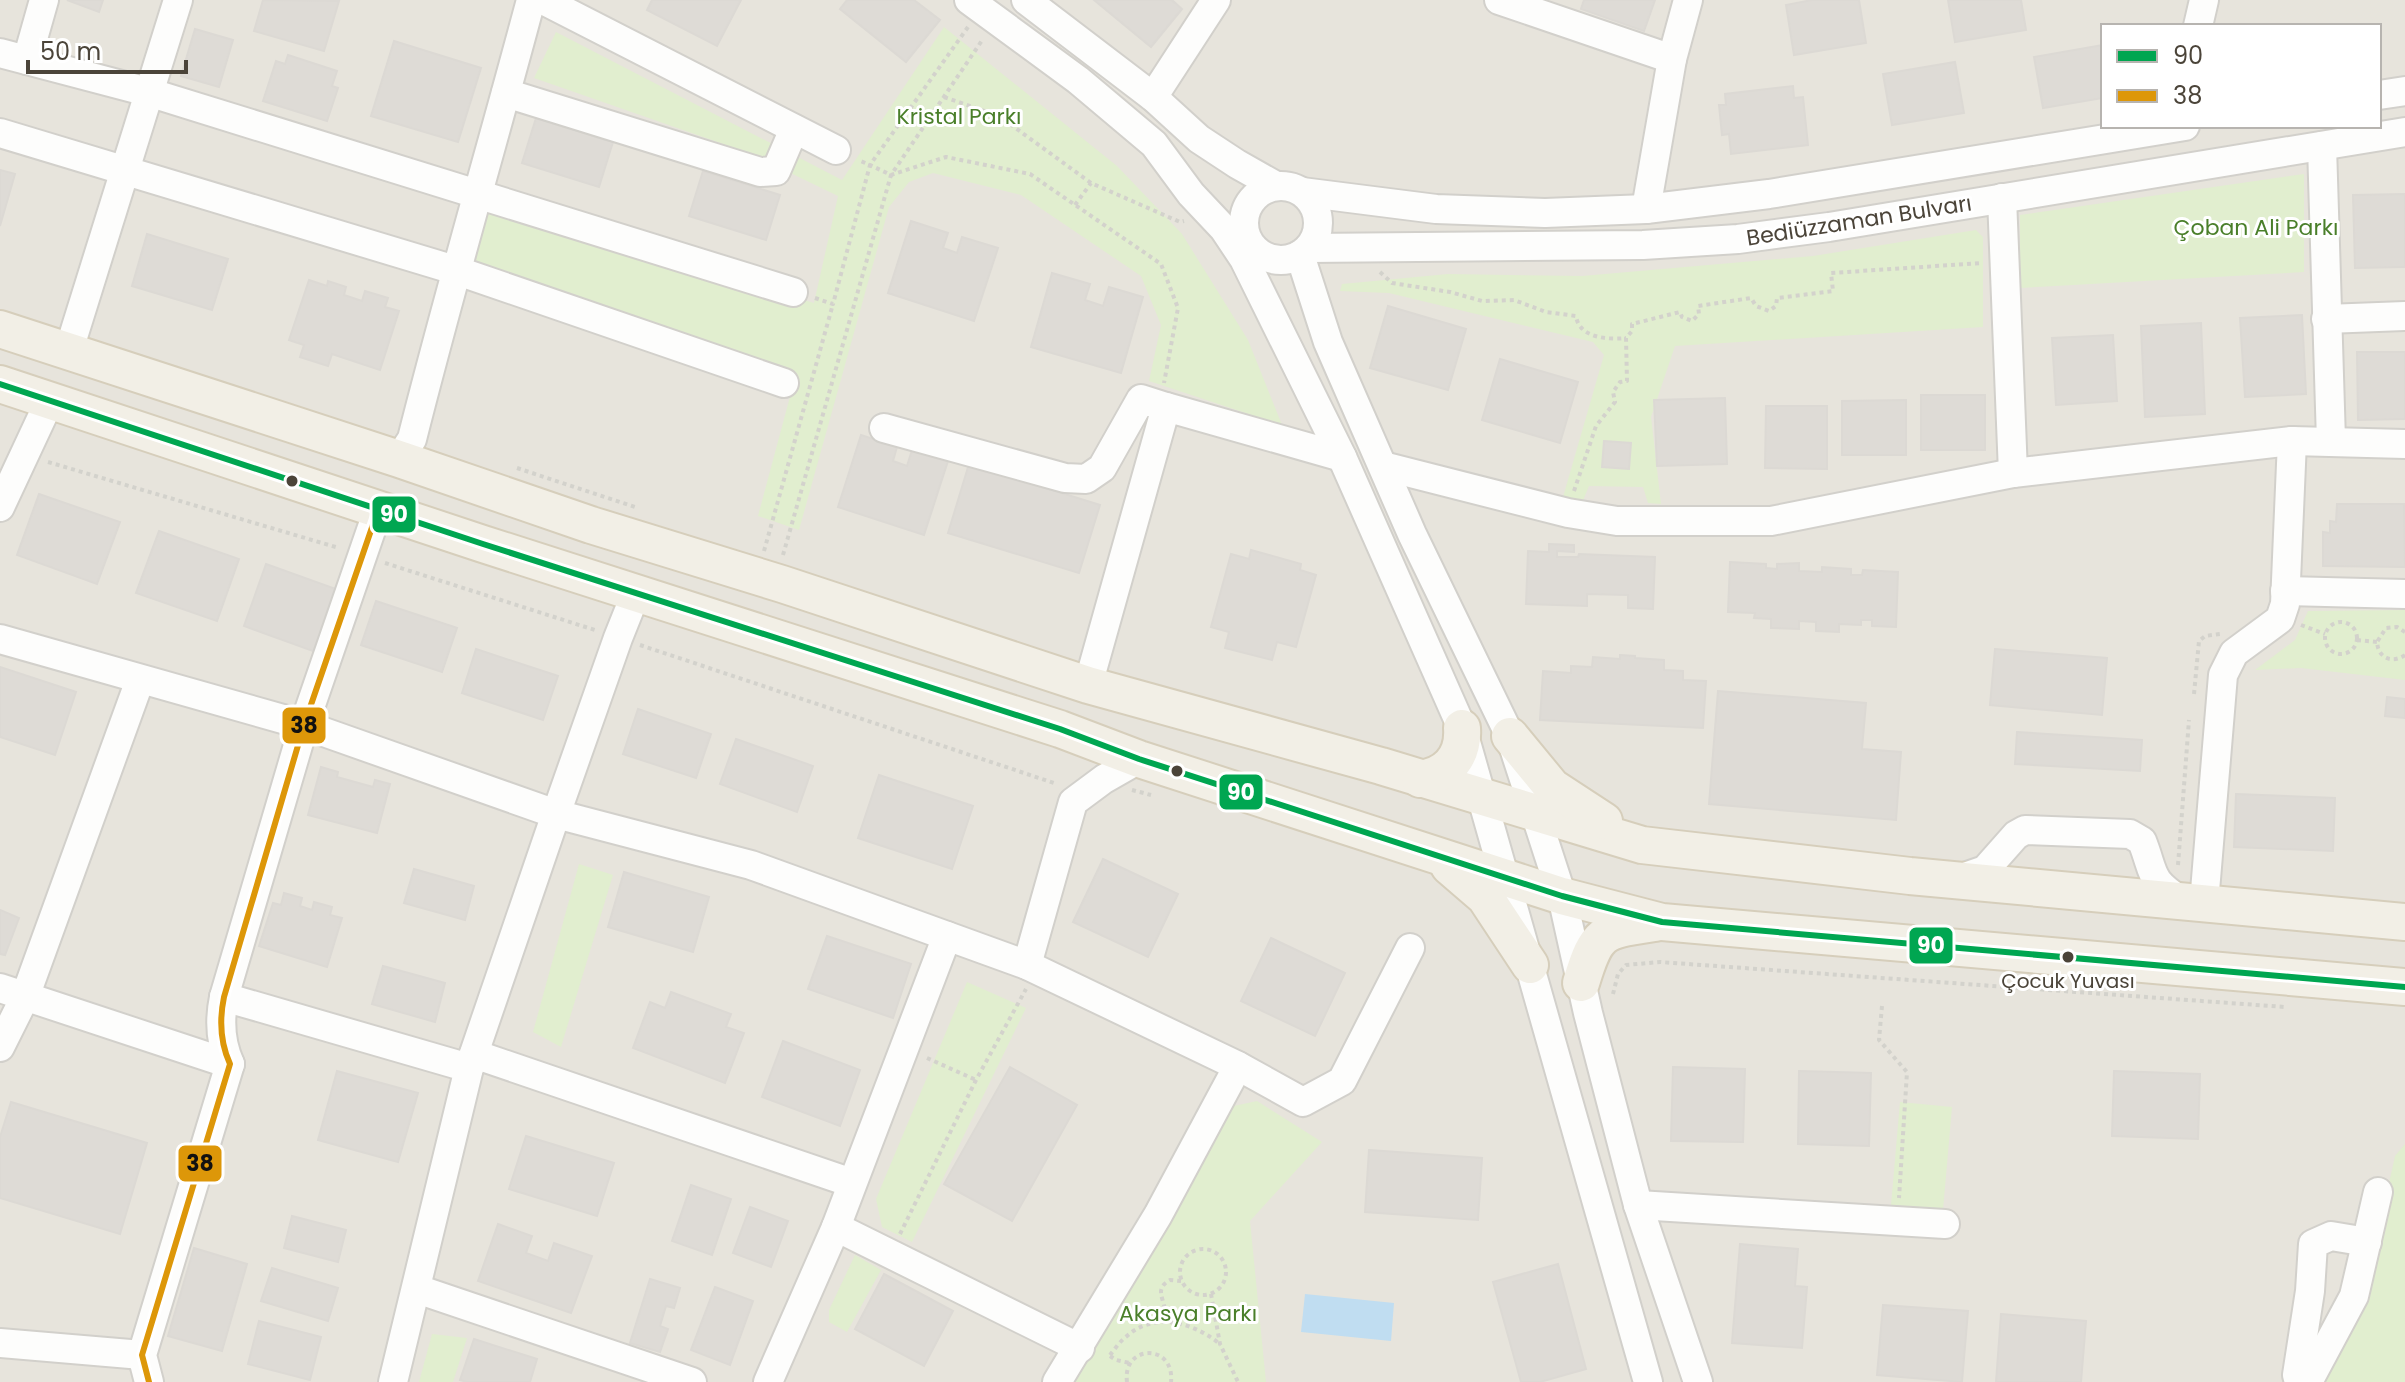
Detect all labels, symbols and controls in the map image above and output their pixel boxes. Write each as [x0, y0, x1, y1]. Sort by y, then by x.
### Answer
scale bar [28, 24, 186, 74]
legend [2101, 24, 2381, 128]
text: 50 m [40, 35, 101, 68]
text: 90 [2173, 39, 2203, 72]
text: 38 [2173, 79, 2202, 112]
park label: Kristal Parkı [896, 101, 1022, 132]
street label: Bediüzzaman Bulvarı [1744, 187, 1974, 254]
park label: Çoban Ali Parkı [2174, 212, 2338, 243]
unlabelled marker [284, 473, 300, 489]
line badge: 90 [371, 495, 417, 534]
text: 90 [380, 499, 408, 530]
line badge: 38 [281, 706, 327, 745]
text: 38 [290, 710, 318, 741]
unlabelled marker [1169, 763, 1185, 779]
line badge: 90 [1218, 773, 1264, 811]
text: 90 [1227, 777, 1255, 808]
line badge: 90 [1908, 926, 1954, 965]
text: 90 [1917, 930, 1945, 961]
marker: Çocuk Yuvası [2060, 949, 2076, 965]
place label: Çocuk Yuvası [2001, 967, 2135, 995]
line badge: 38 [177, 1144, 223, 1183]
text: 38 [186, 1148, 214, 1179]
park label: Akasya Parkı [1119, 1298, 1257, 1329]

